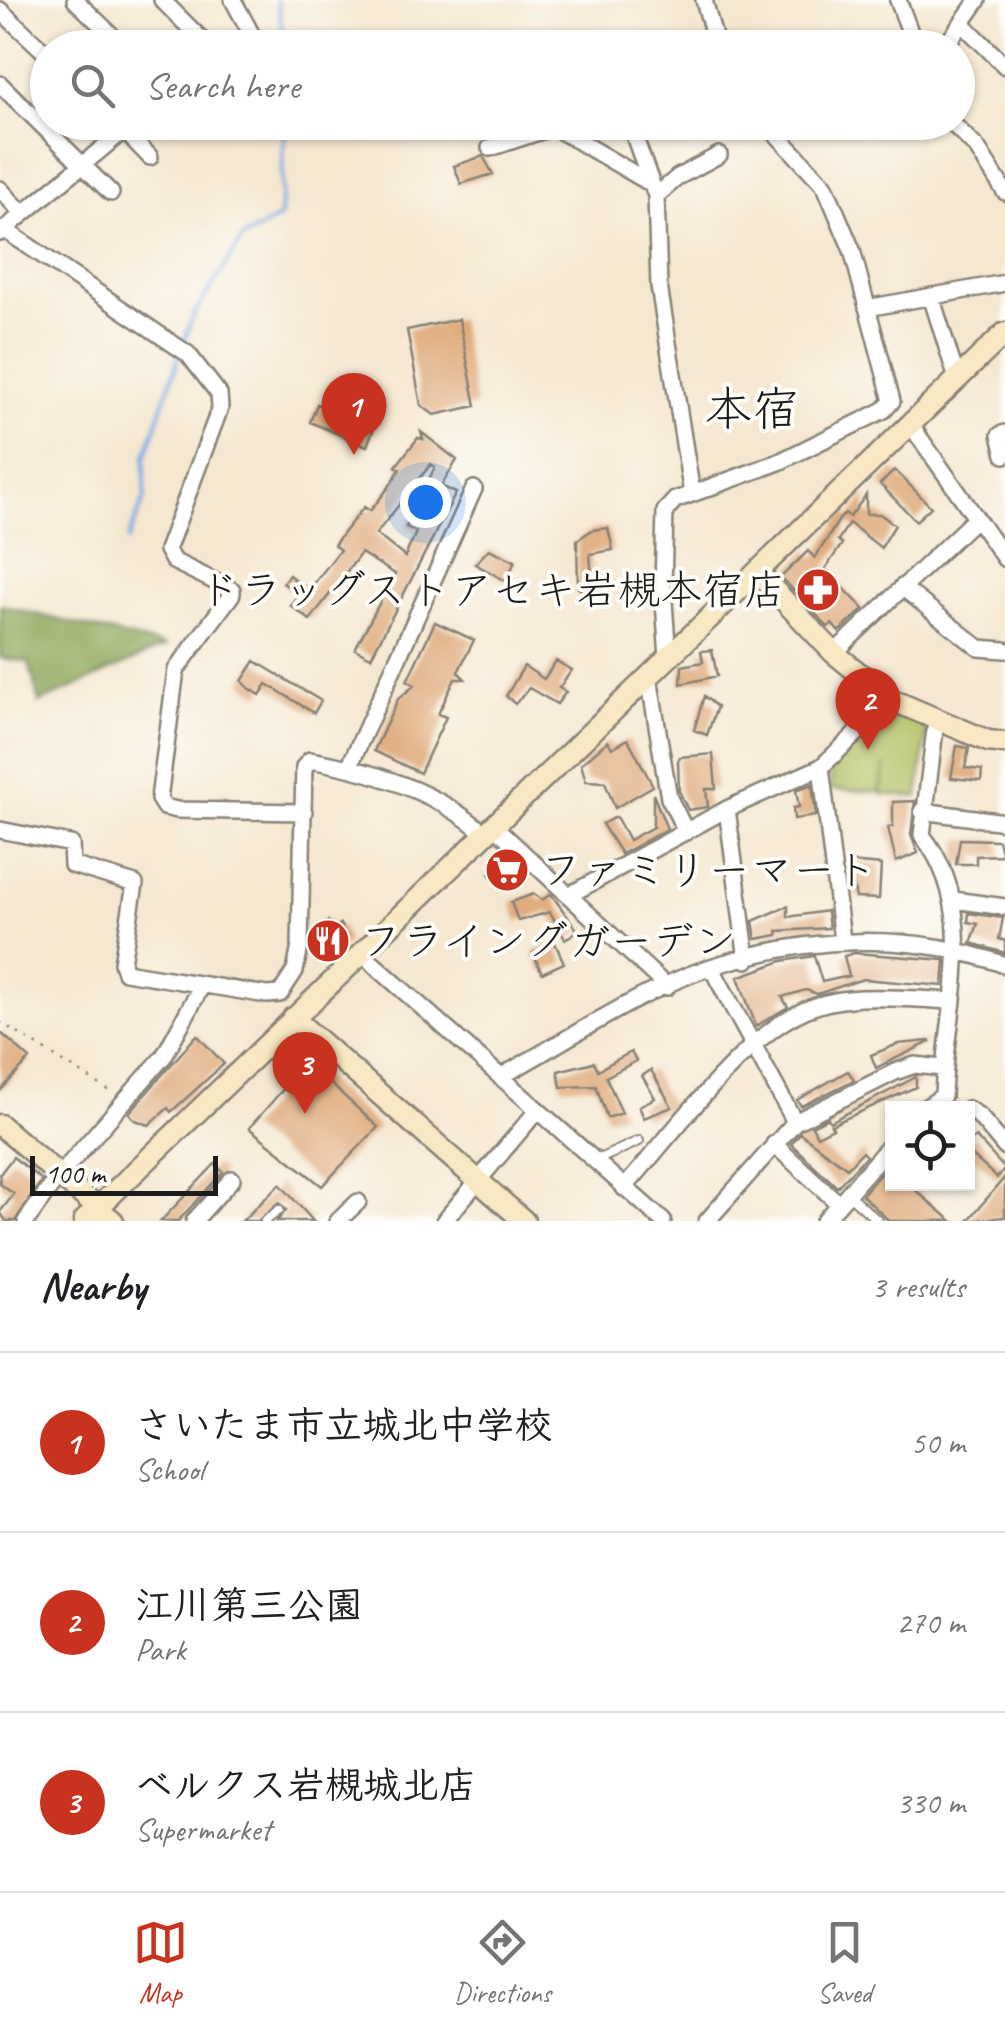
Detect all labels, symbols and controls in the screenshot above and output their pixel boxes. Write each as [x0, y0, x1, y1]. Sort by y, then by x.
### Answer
search box [30, 30, 975, 140]
icon: search [65, 58, 120, 113]
text: Search here [145, 62, 300, 109]
pin: 1 [322, 372, 386, 455]
district label: 本宿 [704, 379, 800, 439]
your location [400, 477, 451, 528]
place label: ドラッグストアセキ岩槻本宿店 [198, 564, 786, 617]
pharmacy icon: ドラッグストアセキ岩槻本宿店 [795, 567, 841, 613]
pin: 2 [836, 668, 900, 750]
place label: ファミリーマート [540, 844, 877, 897]
supermarket icon: ファミリーマート [484, 847, 530, 893]
place label: フライングガーデン [360, 915, 736, 968]
restaurant icon: フライングガーデン [305, 918, 351, 964]
pin: 3 [272, 1032, 338, 1114]
map controls [885, 1101, 975, 1191]
button: locate [885, 1101, 975, 1191]
scale bar [30, 1151, 218, 1196]
text: 100 m [45, 1156, 105, 1191]
text: Nearby [40, 1260, 146, 1313]
text: 3 results [871, 1266, 965, 1307]
text: さいたま市立城北中学校 [135, 1402, 552, 1449]
text: 1 [65, 1422, 80, 1463]
text: 50 m [911, 1422, 965, 1463]
text: School [135, 1449, 204, 1490]
text: 江川第三公園 [135, 1582, 363, 1629]
text: 2 [65, 1602, 80, 1643]
text: 270 m [896, 1602, 965, 1643]
text: Park [135, 1629, 186, 1670]
text: ベルクス岩槻城北店 [135, 1762, 477, 1809]
text: 3 [65, 1782, 80, 1823]
text: 330 m [896, 1782, 965, 1823]
text: Supermarket [135, 1809, 271, 1850]
tab: Map [133, 1915, 188, 2010]
tab: Directions [454, 1915, 551, 2010]
tab: Saved [817, 1915, 872, 2010]

